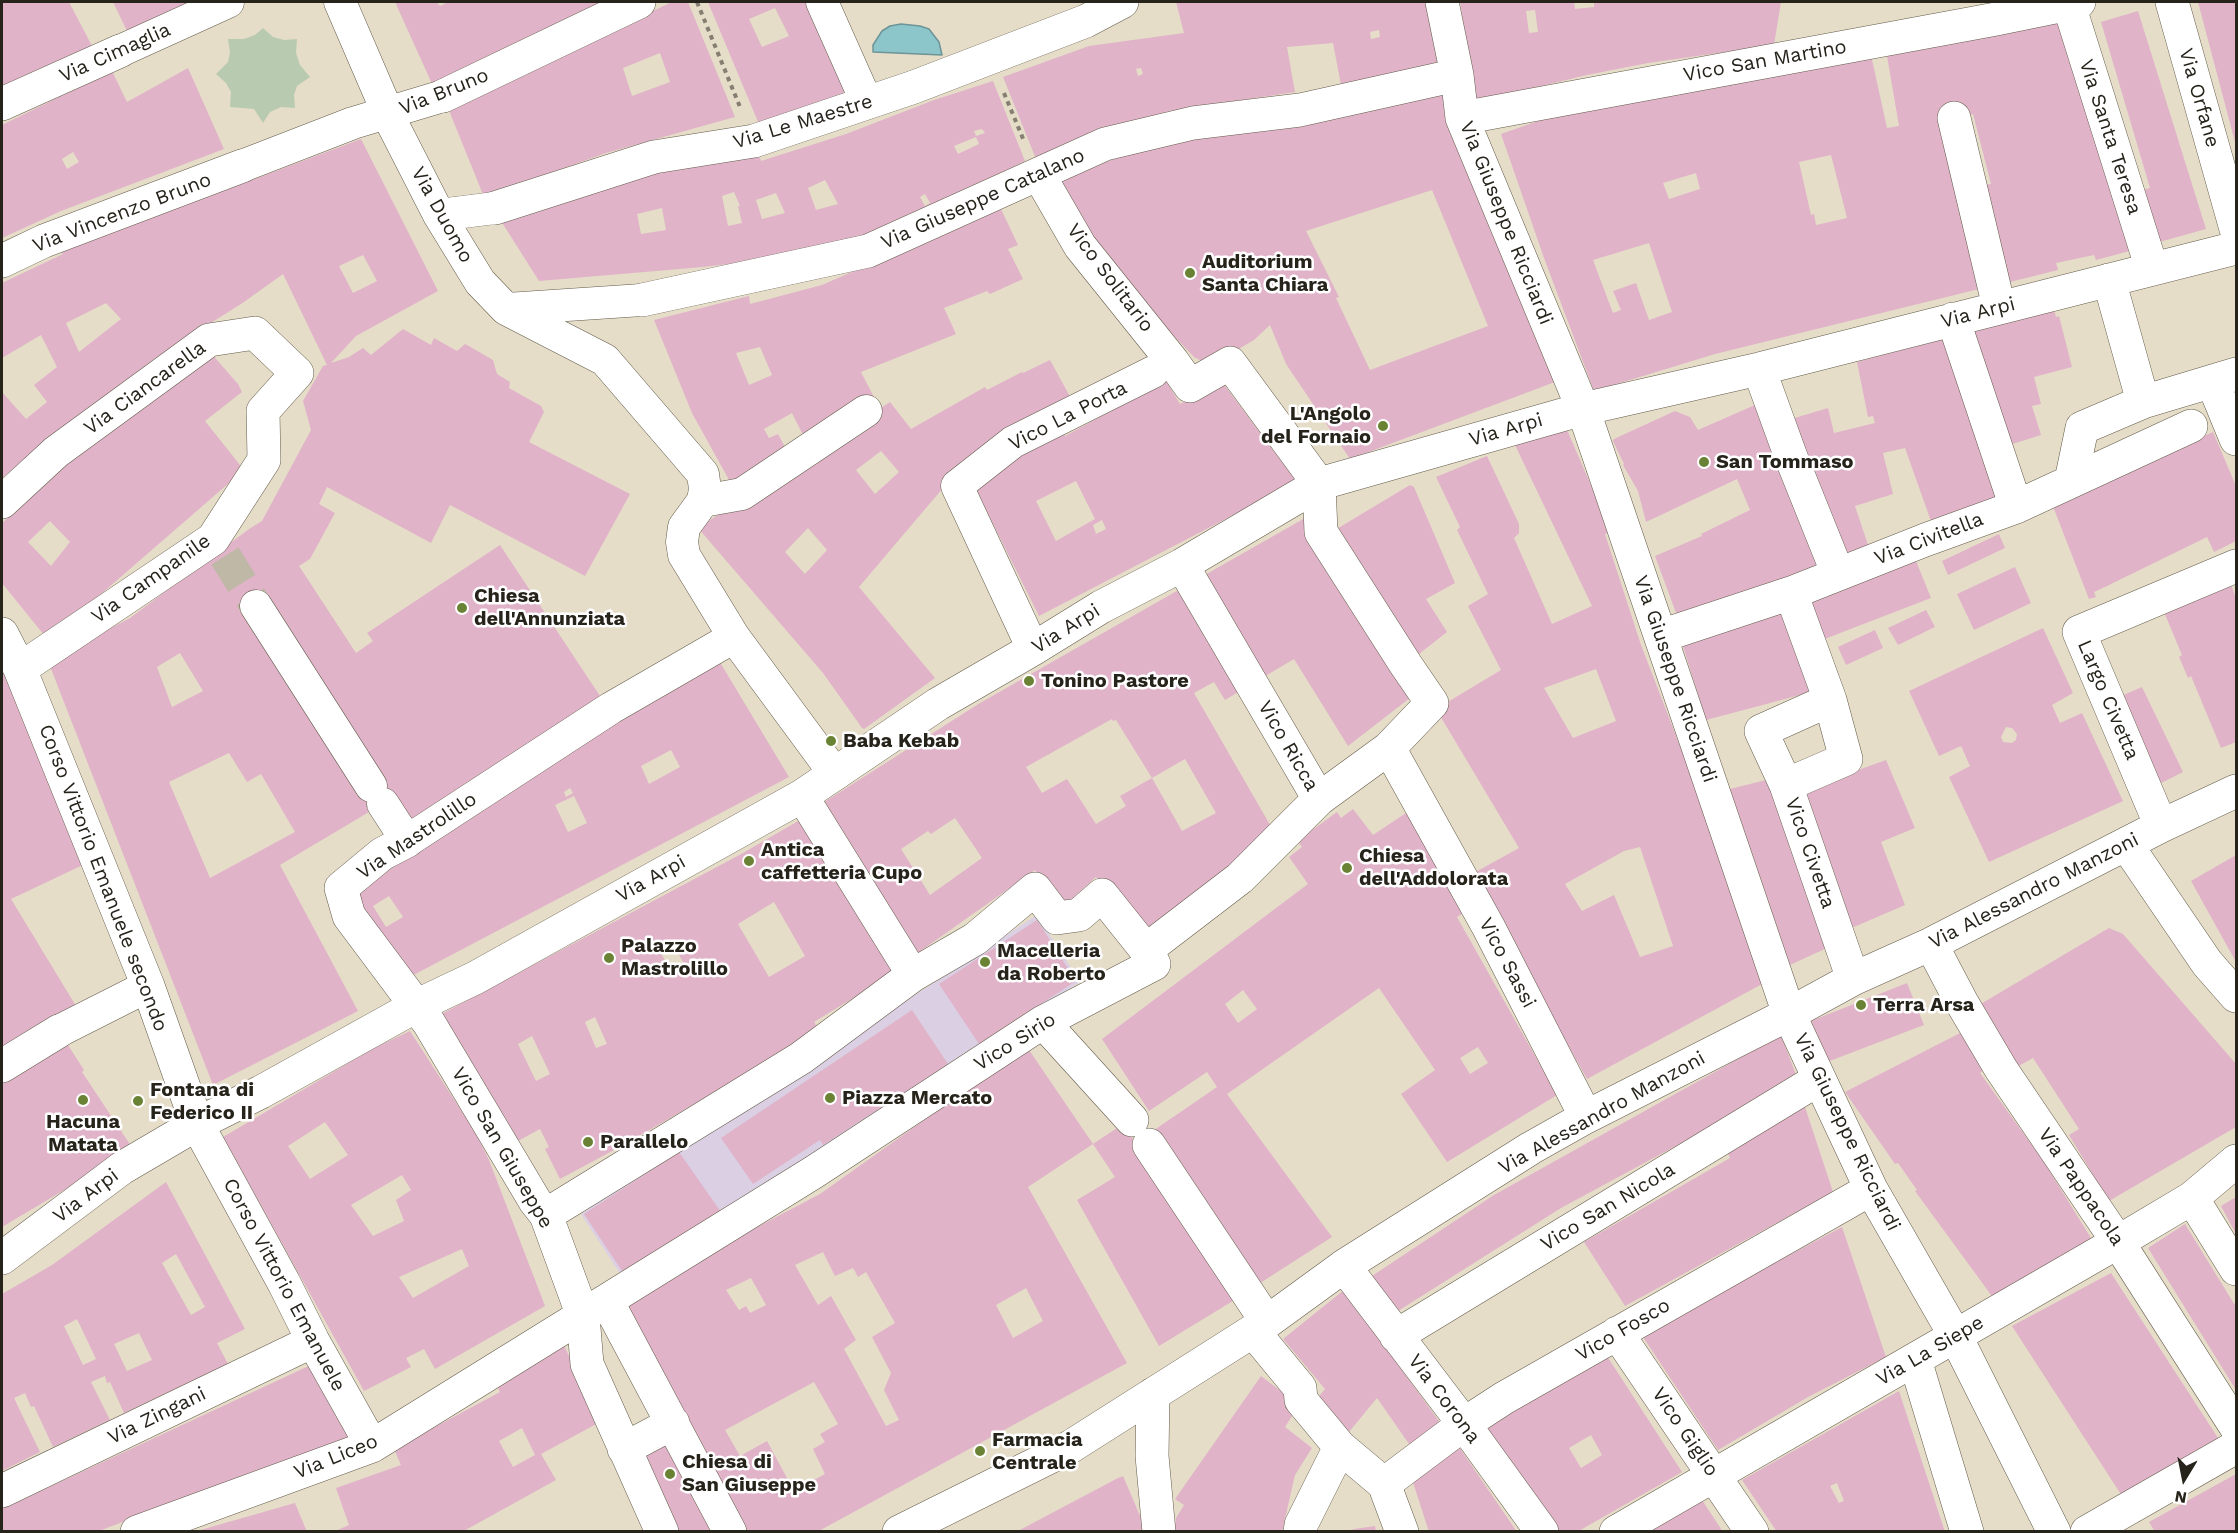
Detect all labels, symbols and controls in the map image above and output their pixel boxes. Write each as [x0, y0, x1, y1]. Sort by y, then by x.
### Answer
street label: Via Cimaglia [56, 18, 174, 88]
street label: Vico San Martino [1681, 35, 1849, 87]
street label: Via Orfane [2173, 46, 2225, 150]
street label: Via Santa Teresa [2074, 56, 2146, 218]
street label: Via Bruno [396, 63, 492, 121]
street label: Via Le Maestre [730, 89, 876, 155]
street label: Via Giuseppe Ricciardi [1454, 118, 1558, 328]
street label: Via Giuseppe Catalano [878, 143, 1088, 255]
street label: Via Duomo [406, 163, 478, 267]
street label: Via Vincenzo Bruno [29, 168, 215, 258]
street label: Vico Solitario [1061, 219, 1159, 337]
place label: Auditorium Santa Chiara [1202, 250, 1328, 297]
marker: Auditorium Santa Chiara [1183, 266, 1197, 280]
street label: Via Arpi [1938, 292, 2018, 334]
street label: Via Ciancarella [79, 336, 211, 440]
street label: Vico La Porta [1005, 376, 1131, 456]
place label: L'Angolo del Fornaio [1261, 402, 1371, 449]
street label: Via Arpi [1466, 408, 1546, 452]
marker: L'Angolo del Fornaio [1376, 419, 1390, 433]
place label: San Tommaso [1716, 450, 1854, 474]
marker: San Tommaso [1697, 455, 1711, 469]
street label: Via Civitella [1871, 507, 1987, 571]
street label: Via Campanile [87, 529, 215, 629]
street label: Via Giuseppe Ricciardi [1628, 572, 1722, 786]
place label: Chiesa dell'Annunziata [474, 584, 625, 631]
street label: Via Arpi [1028, 599, 1104, 659]
marker: Chiesa dell'Annunziata [455, 601, 469, 615]
street label: Largo Civetta [2072, 636, 2144, 764]
place label: Tonino Pastore [1041, 669, 1189, 693]
marker: Tonino Pastore [1022, 674, 1036, 688]
street label: Vico Ricca [1252, 696, 1324, 796]
street label: Corso Vittorio Emanuele secondo [33, 721, 173, 1035]
place label: Baba Kebab [843, 729, 959, 753]
marker: Baba Kebab [824, 734, 838, 748]
street label: Via Mastrolillo [353, 787, 481, 885]
street label: Vico Civetta [1780, 794, 1840, 912]
street label: Via Alessandro Manzoni [1925, 828, 2143, 954]
place label: Antica caffetteria Cupo [761, 838, 922, 885]
place label: Chiesa dell'Addolorata [1359, 844, 1508, 891]
street label: Via Arpi [612, 850, 690, 908]
marker: Antica caffetteria Cupo [742, 854, 756, 868]
marker: Chiesa dell'Addolorata [1340, 861, 1354, 875]
street label: Vico Sassi [1473, 914, 1541, 1012]
place label: Palazzo Mastrolillo [621, 934, 728, 981]
place label: Macelleria da Roberto [997, 939, 1106, 986]
marker: Palazzo Mastrolillo [602, 951, 616, 965]
marker: Macelleria da Roberto [978, 955, 992, 969]
place label: Terra Arsa [1873, 993, 1974, 1017]
marker: Terra Arsa [1854, 998, 1868, 1012]
street label: Vico Sirio [970, 1007, 1060, 1077]
street label: Via Giuseppe Ricciardi [1789, 1029, 1905, 1235]
street label: Via Alessandro Manzoni [1495, 1046, 1709, 1180]
street label: Vico San Giuseppe [446, 1063, 558, 1233]
place label: Fontana di Federico II [150, 1078, 254, 1125]
place label: Piazza Mercato [842, 1086, 992, 1110]
marker: Piazza Mercato [823, 1091, 837, 1105]
marker: Hacuna Matata [76, 1093, 90, 1107]
marker: Fontana di Federico II [131, 1094, 145, 1108]
place label: Hacuna Matata [46, 1110, 120, 1157]
street label: Via Pappacola [2033, 1124, 2129, 1250]
place label: Parallelo [600, 1130, 688, 1154]
marker: Parallelo [581, 1135, 595, 1149]
street label: Vico San Nicola [1537, 1158, 1679, 1256]
street label: Via Arpi [49, 1164, 123, 1228]
street label: Corso Vittorio Emanuele [218, 1174, 350, 1396]
street label: Vico Fosco [1571, 1293, 1675, 1367]
street label: Via La Siepe [1872, 1311, 1988, 1391]
street label: Via Corona [1403, 1350, 1485, 1448]
street label: Via Zingani [104, 1382, 210, 1450]
street label: Vico Giglio [1646, 1383, 1724, 1481]
place label: Farmacia Centrale [992, 1428, 1083, 1475]
street label: Via Liceo [291, 1429, 381, 1485]
marker: Farmacia Centrale [973, 1444, 987, 1458]
north arrow [2154, 1449, 2214, 1509]
place label: Chiesa di San Giuseppe [682, 1450, 816, 1497]
marker: Chiesa di San Giuseppe [663, 1467, 677, 1481]
text: N [2173, 1487, 2188, 1508]

